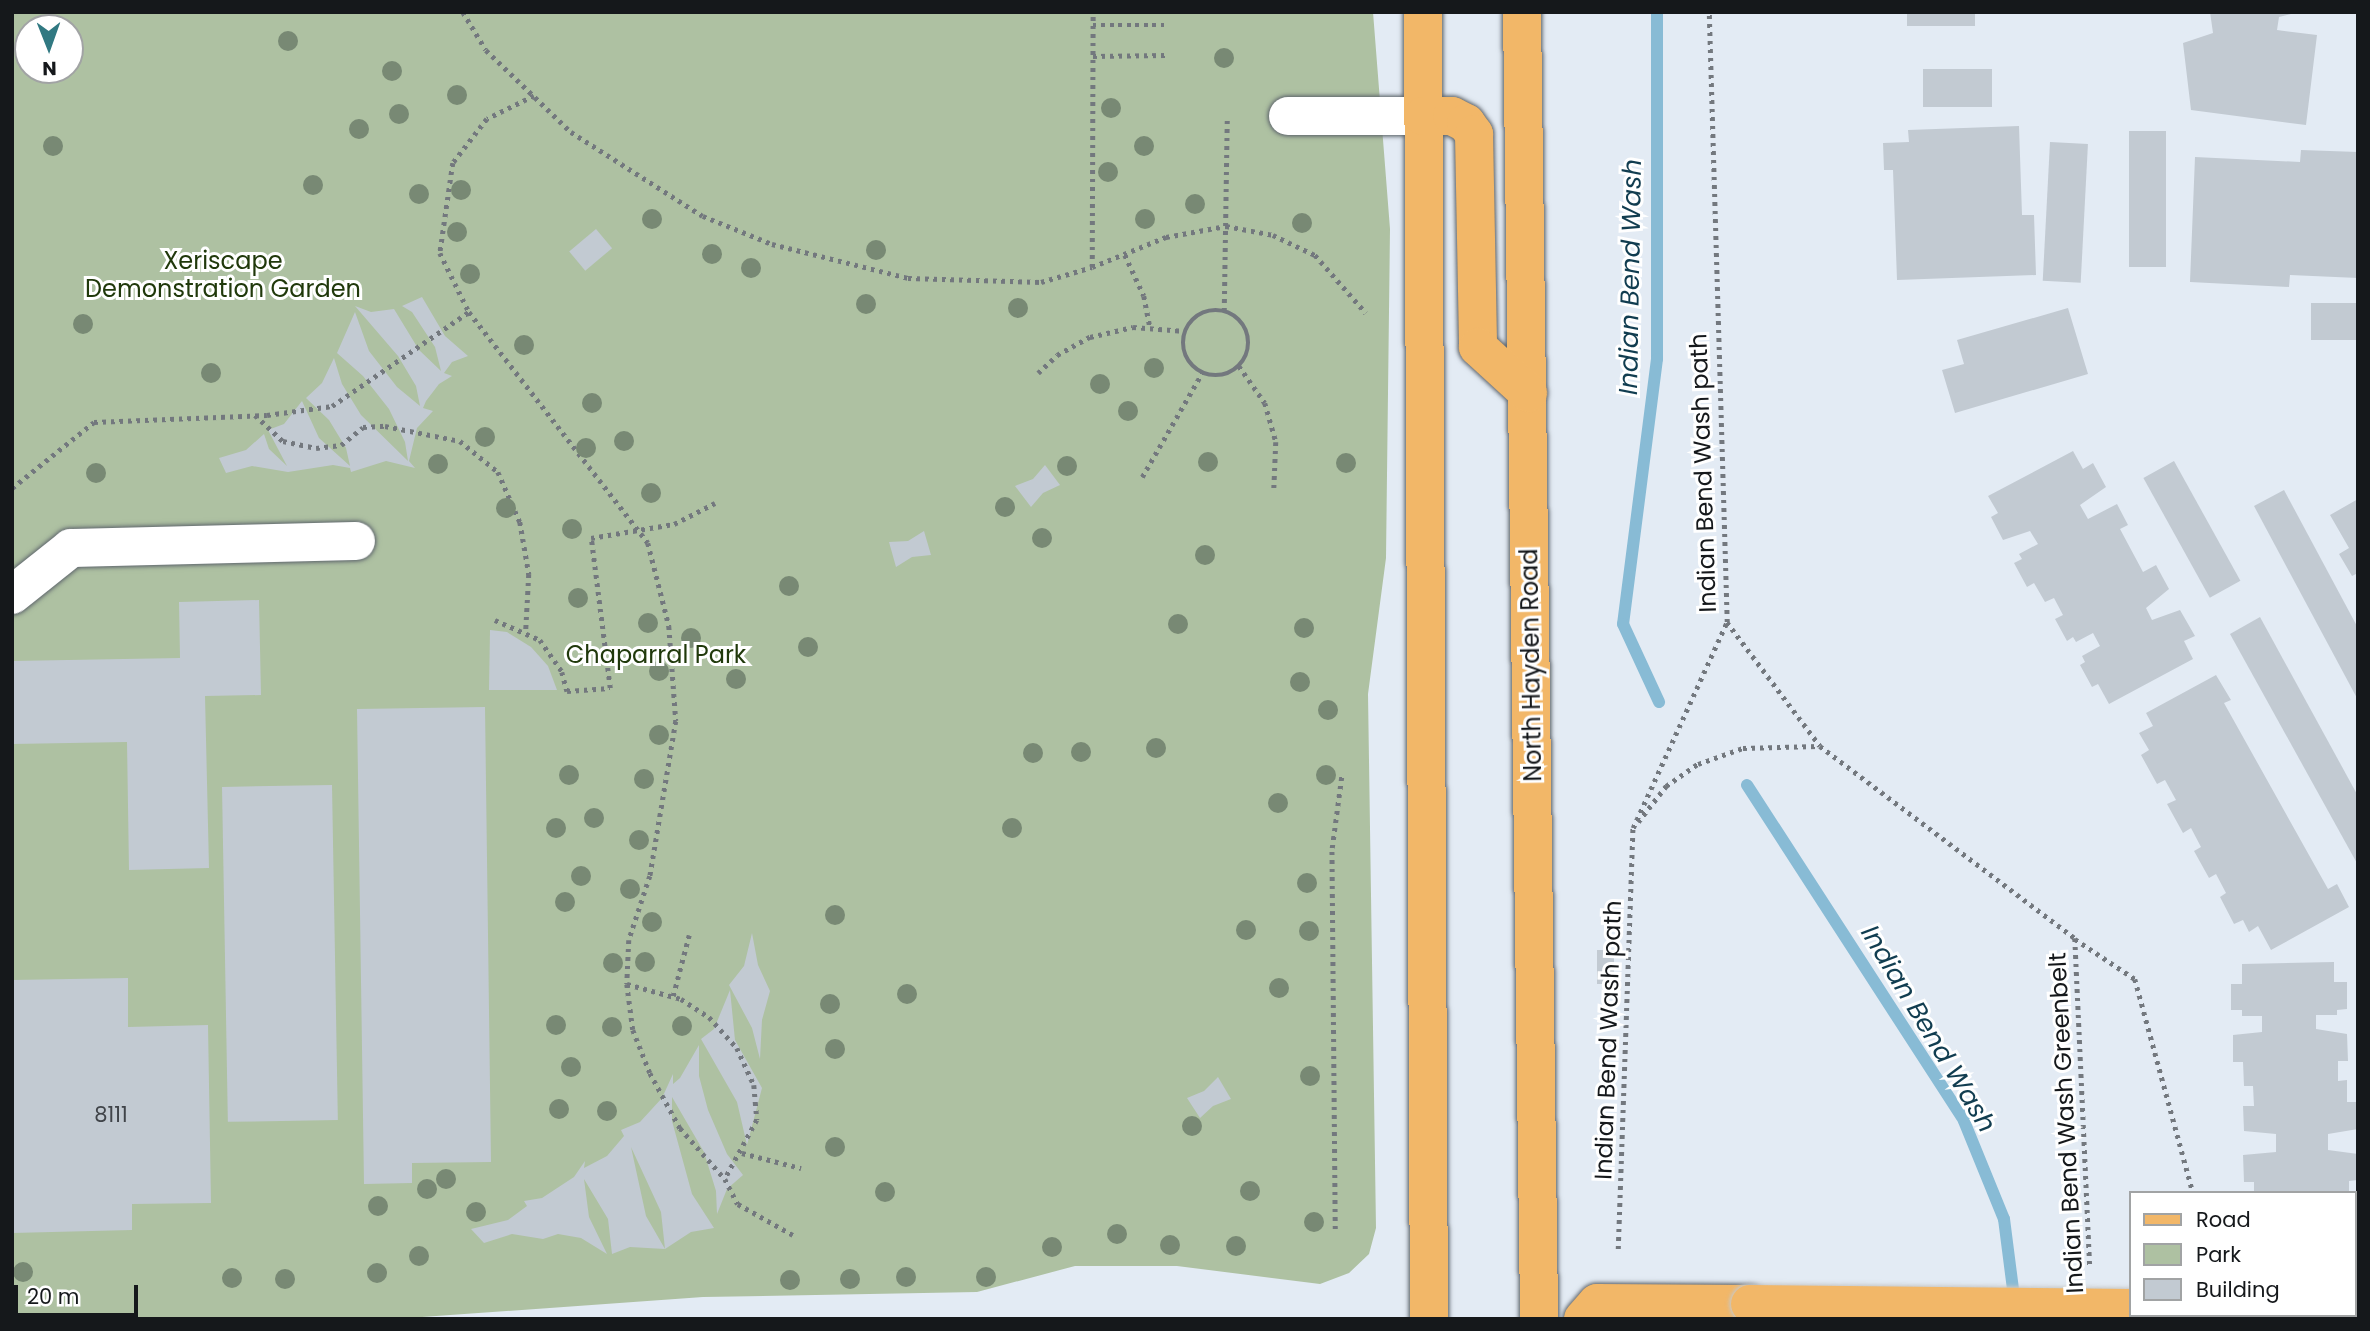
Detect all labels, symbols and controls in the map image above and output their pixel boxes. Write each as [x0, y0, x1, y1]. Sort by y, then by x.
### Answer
north arrow [14, 14, 84, 84]
text: N [42, 55, 57, 82]
water label: Indian Bend Wash [1613, 159, 1649, 395]
park label: Xeriscape Demonstration Garden [85, 247, 361, 303]
street label: Indian Bend Wash path [1684, 333, 1722, 613]
street label: North Hayden Road [1515, 548, 1547, 782]
park label: Chaparral Park [566, 641, 746, 669]
street label: Indian Bend Wash path [1589, 900, 1627, 1180]
water label: Indian Bend Wash [1854, 920, 2002, 1138]
street label: Indian Bend Wash Greenbelt [2043, 952, 2089, 1294]
house number: 8111 [94, 1102, 128, 1128]
legend [2128, 1191, 2356, 1317]
text: Road [2196, 1205, 2251, 1234]
text: Park [2196, 1240, 2241, 1269]
scale bar [18, 1272, 142, 1316]
text: Building [2196, 1275, 2280, 1304]
text: 20 m [27, 1282, 80, 1311]

